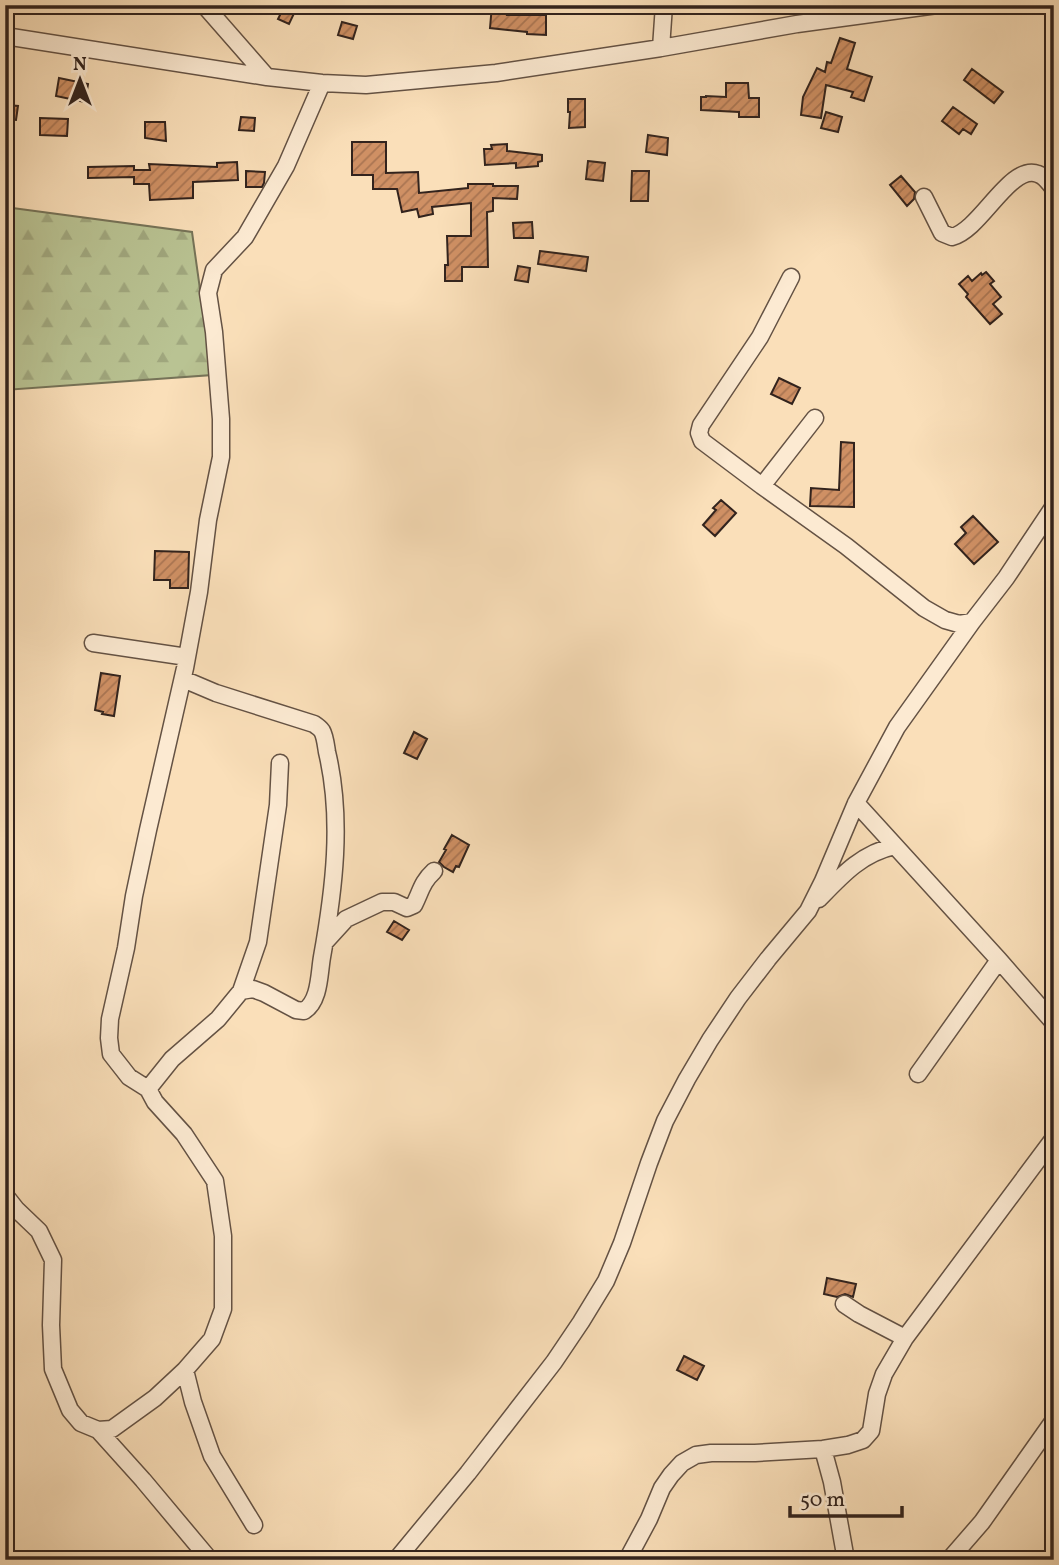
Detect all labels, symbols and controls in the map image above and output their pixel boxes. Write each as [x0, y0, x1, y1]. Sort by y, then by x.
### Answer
north arrow [46, 46, 116, 116]
text: N [73, 52, 87, 78]
scale bar [790, 1474, 902, 1518]
text: 50 m [800, 1486, 845, 1515]

